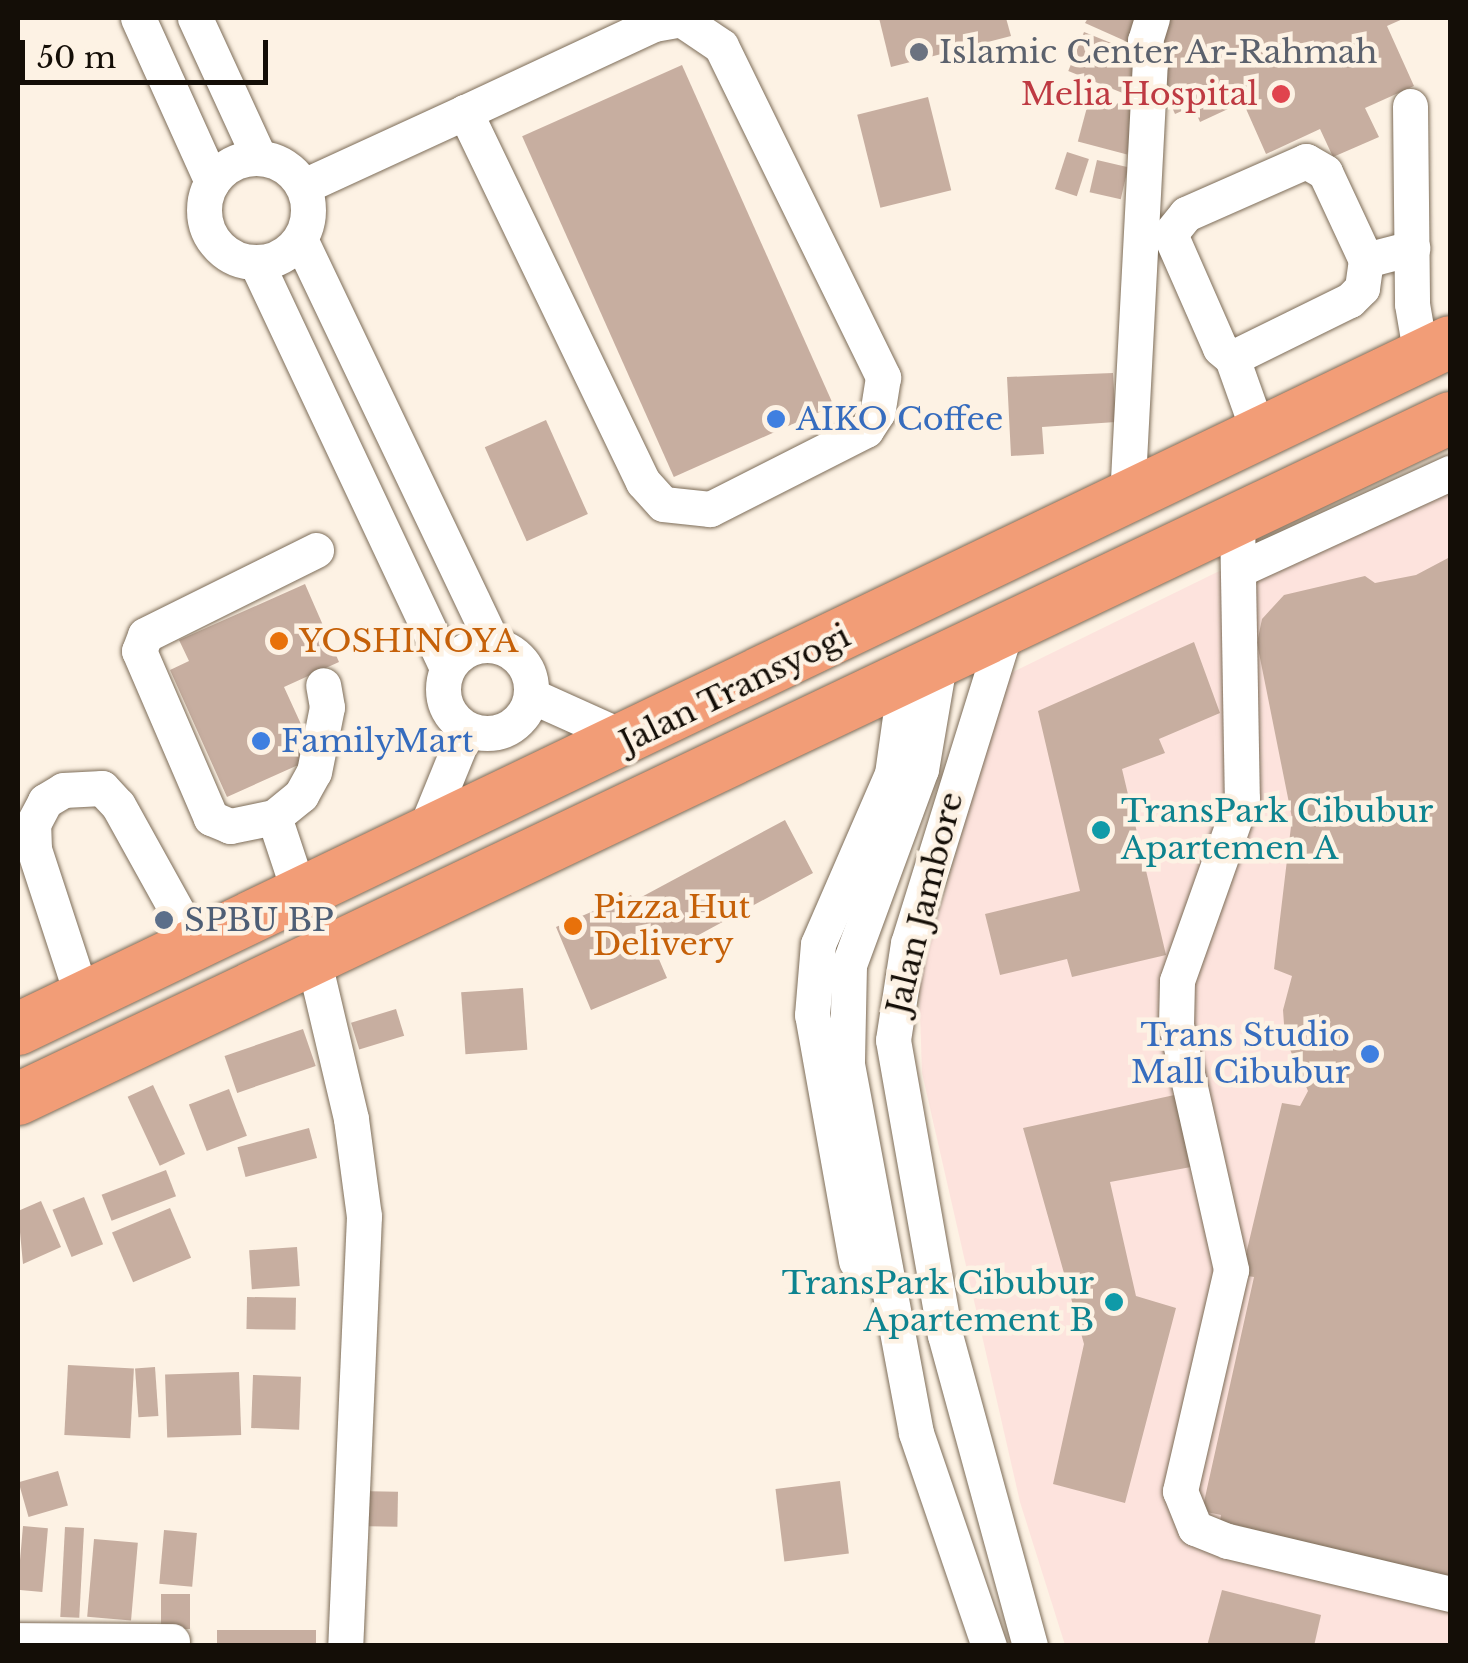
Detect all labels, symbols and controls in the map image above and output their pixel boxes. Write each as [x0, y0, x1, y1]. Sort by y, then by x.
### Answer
scale bar [25, 20, 272, 82]
place label: Islamic Center Ar-Rahmah [939, 33, 1380, 71]
text: 50 m [37, 39, 116, 76]
marker: Islamic Center Ar-Rahmah [908, 41, 930, 63]
place label: Melia Hospital [1020, 75, 1258, 113]
marker: Melia Hospital [1268, 81, 1294, 107]
place label: AIKO Coffee [796, 400, 1003, 438]
marker: AIKO Coffee [765, 408, 787, 430]
street label: Jalan Transyogi [613, 616, 857, 762]
place label: YOSHINOYA [299, 622, 518, 660]
marker: YOSHINOYA [268, 630, 290, 652]
place label: FamilyMart [281, 722, 474, 760]
marker: FamilyMart [250, 730, 272, 752]
street label: Jalan Jambore [879, 788, 971, 1018]
place label: TransPark Cibubur Apartemen A [1121, 793, 1434, 868]
marker: TransPark Cibubur Apartemen A [1090, 819, 1112, 841]
place label: Pizza Hut Delivery [593, 889, 751, 964]
place label: SPBU BP [184, 901, 334, 939]
marker: SPBU BP [153, 909, 175, 931]
marker: Pizza Hut Delivery [562, 915, 584, 937]
place label: Trans Studio Mall Cibubur [1131, 1017, 1350, 1092]
marker: Trans Studio Mall Cibubur [1359, 1043, 1381, 1065]
place label: TransPark Cibubur Apartement B [781, 1265, 1094, 1340]
marker: TransPark Cibubur Apartement B [1103, 1291, 1125, 1313]

